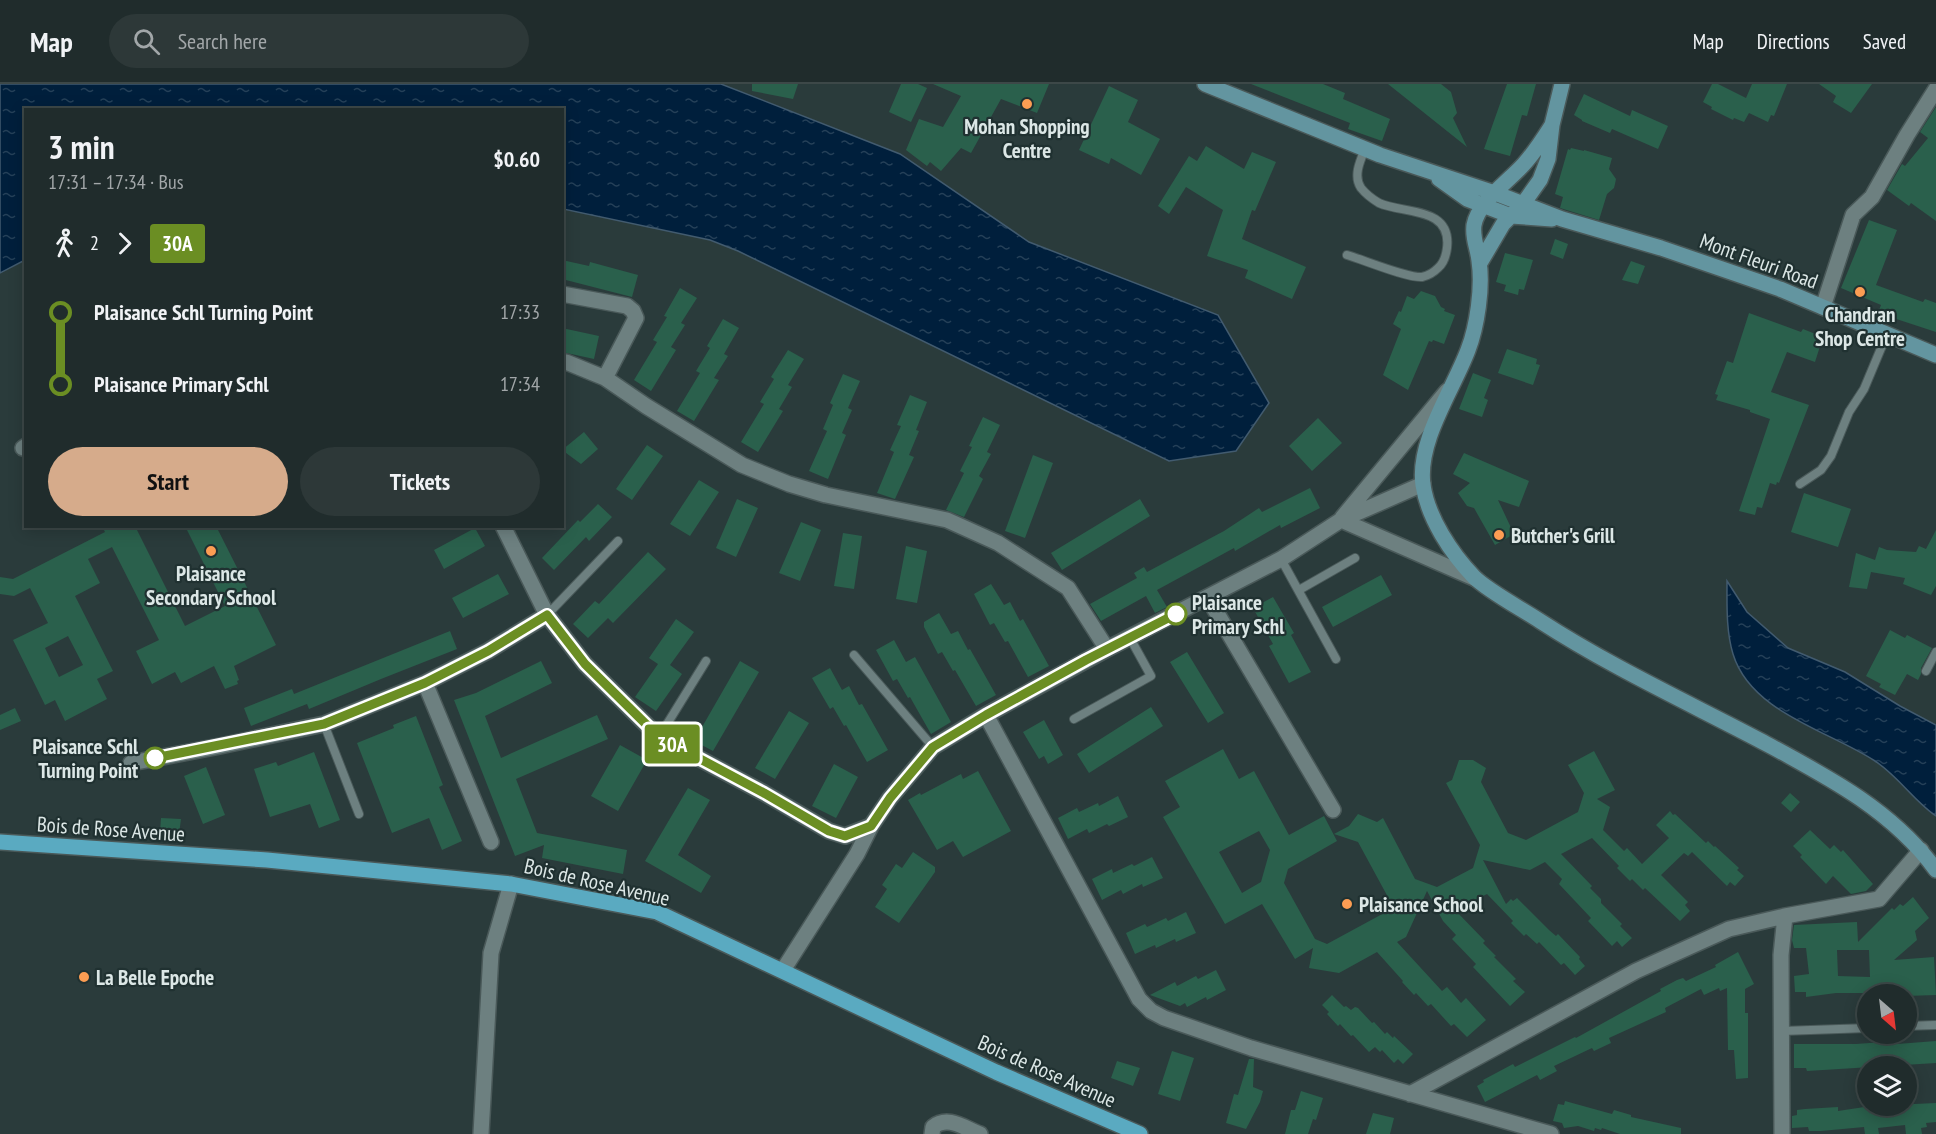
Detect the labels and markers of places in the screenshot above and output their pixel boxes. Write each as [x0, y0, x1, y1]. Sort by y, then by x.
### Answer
marker: Mohan Shopping Centre [1020, 97, 1034, 111]
place label: Mohan Shopping Centre [964, 113, 1090, 164]
marker: Chandran Shop Centre [1853, 285, 1867, 299]
place label: Chandran Shop Centre [1815, 301, 1905, 352]
place label: Butcher's Grill [1511, 522, 1616, 549]
marker: Butcher's Grill [1492, 528, 1506, 542]
marker: Plaisance Secondary School [204, 544, 218, 558]
place label: Plaisance Secondary School [146, 560, 277, 611]
place label: Plaisance Primary Schl [1192, 589, 1285, 640]
marker: Plaisance Primary Schl [1165, 603, 1187, 625]
place label: Plaisance Schl Turning Point [33, 733, 139, 784]
marker: Plaisance Schl Turning Point [144, 747, 166, 769]
place label: Plaisance School [1359, 891, 1484, 918]
marker: Plaisance School [1340, 897, 1354, 911]
place label: La Belle Epoche [96, 964, 214, 991]
marker: La Belle Epoche [77, 970, 91, 984]

